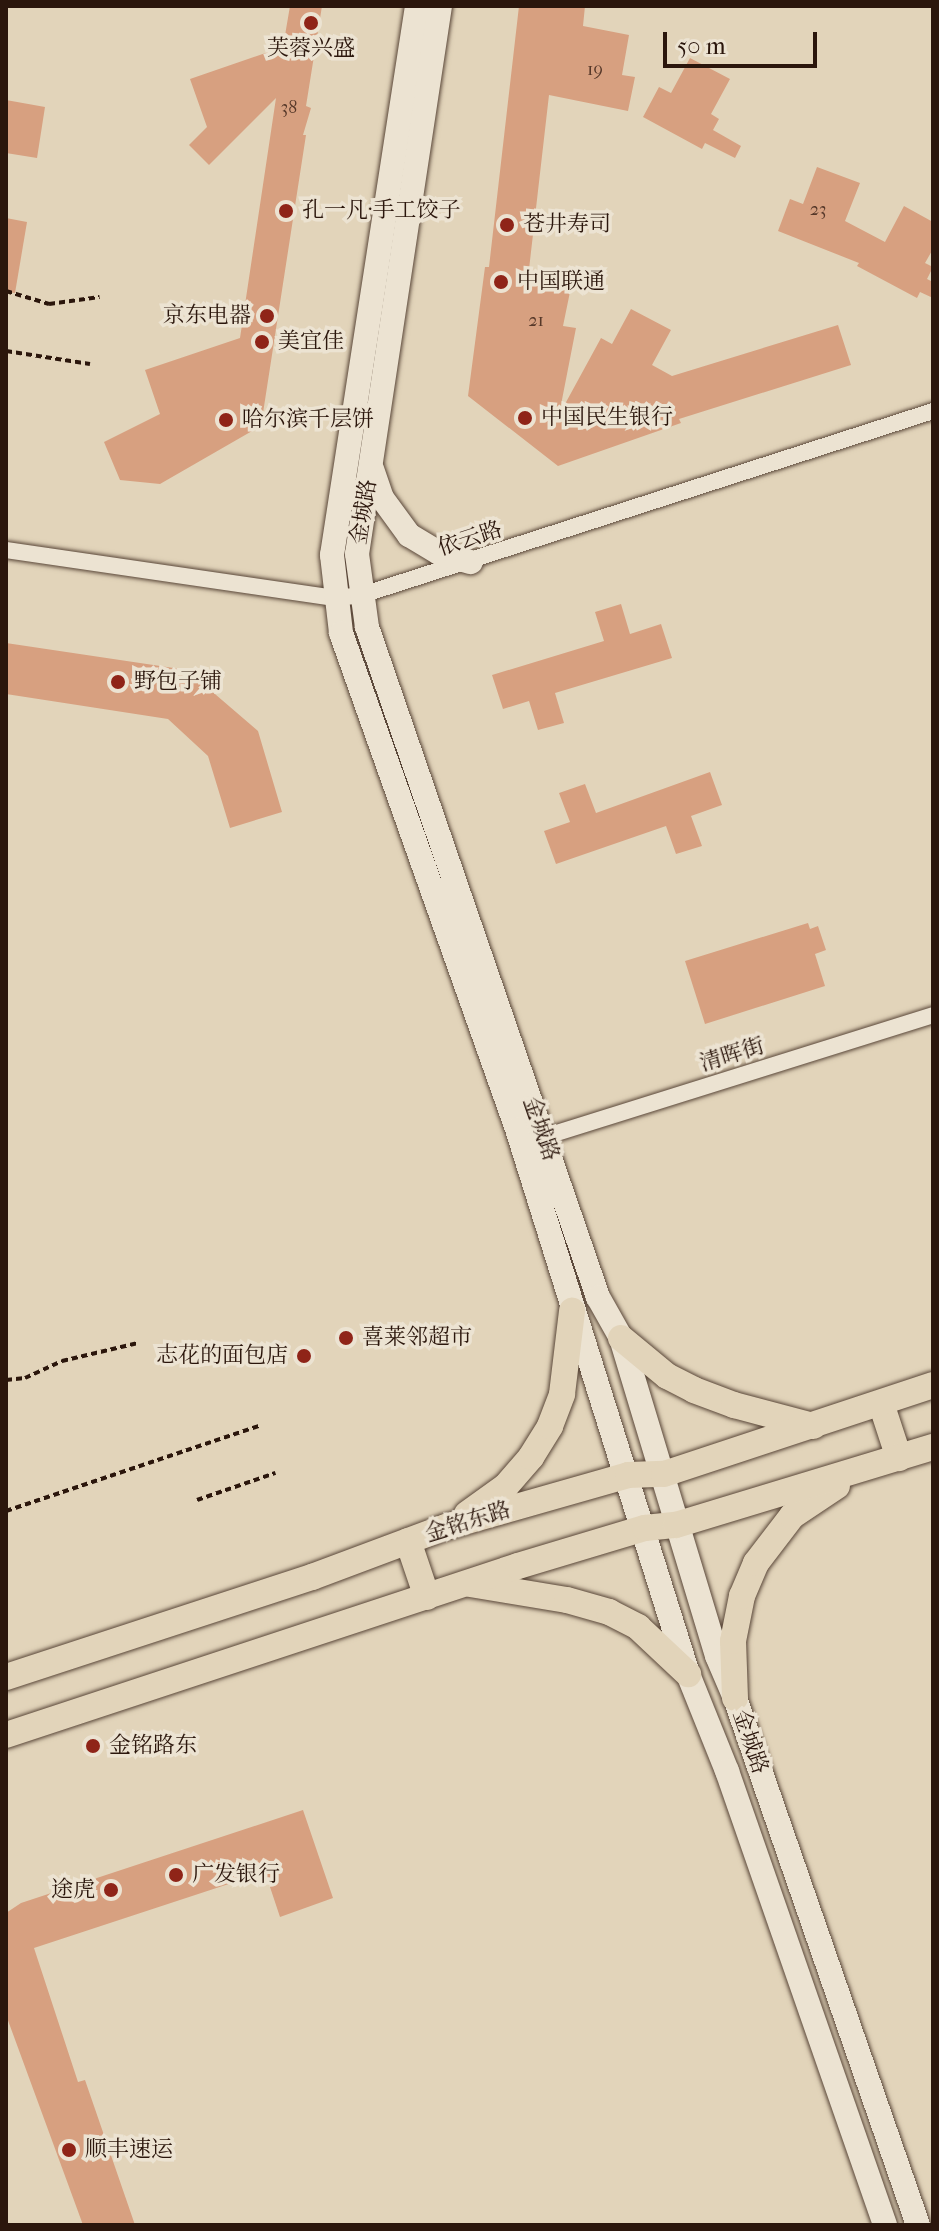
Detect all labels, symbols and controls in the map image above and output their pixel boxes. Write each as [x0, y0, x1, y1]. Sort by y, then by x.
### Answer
marker: 芙蓉兴盛 [302, 14, 320, 32]
scale bar [667, 16, 821, 66]
text: 50 m [677, 32, 726, 60]
place label: 芙蓉兴盛 [267, 36, 355, 62]
house number: 19 [587, 59, 603, 81]
house number: 38 [281, 97, 297, 119]
place label: 孔一凡·手工饺子 [302, 198, 460, 224]
house number: 23 [810, 199, 826, 221]
marker: 孔一凡·手工饺子 [277, 202, 295, 220]
place label: 苍井寿司 [523, 212, 611, 238]
marker: 苍井寿司 [498, 216, 516, 234]
place label: 中国联通 [517, 269, 605, 295]
marker: 中国联通 [492, 273, 510, 291]
place label: 京东电器 [163, 303, 251, 329]
marker: 京东电器 [258, 307, 276, 325]
house number: 21 [528, 310, 544, 332]
place label: 美宜佳 [278, 329, 344, 355]
marker: 美宜佳 [253, 333, 271, 351]
place label: 中国民生银行 [541, 405, 673, 431]
place label: 哈尔滨千层饼 [242, 407, 374, 433]
marker: 中国民生银行 [516, 409, 534, 427]
marker: 哈尔滨千层饼 [217, 411, 235, 429]
street label: 金城路 [346, 477, 382, 547]
street label: 依云路 [435, 516, 505, 562]
place label: 野包子铺 [134, 669, 222, 695]
marker: 野包子铺 [109, 673, 127, 691]
street label: 清晖街 [697, 1033, 767, 1077]
street label: 金城路 [518, 1094, 564, 1164]
place label: 喜莱邻超市 [362, 1325, 472, 1351]
marker: 喜莱邻超市 [337, 1329, 355, 1347]
place label: 志花的面包店 [156, 1343, 288, 1369]
marker: 志花的面包店 [295, 1347, 313, 1365]
street label: 金铭东路 [422, 1497, 514, 1547]
street label: 金城路 [727, 1707, 773, 1777]
place label: 金铭路东 [109, 1733, 197, 1759]
marker: 金铭路东 [84, 1737, 102, 1755]
place label: 广发银行 [192, 1862, 280, 1888]
marker: 广发银行 [167, 1866, 185, 1884]
place label: 途虎 [51, 1877, 95, 1903]
marker: 途虎 [102, 1881, 120, 1899]
place label: 顺丰速运 [85, 2137, 173, 2163]
marker: 顺丰速运 [60, 2141, 78, 2159]

